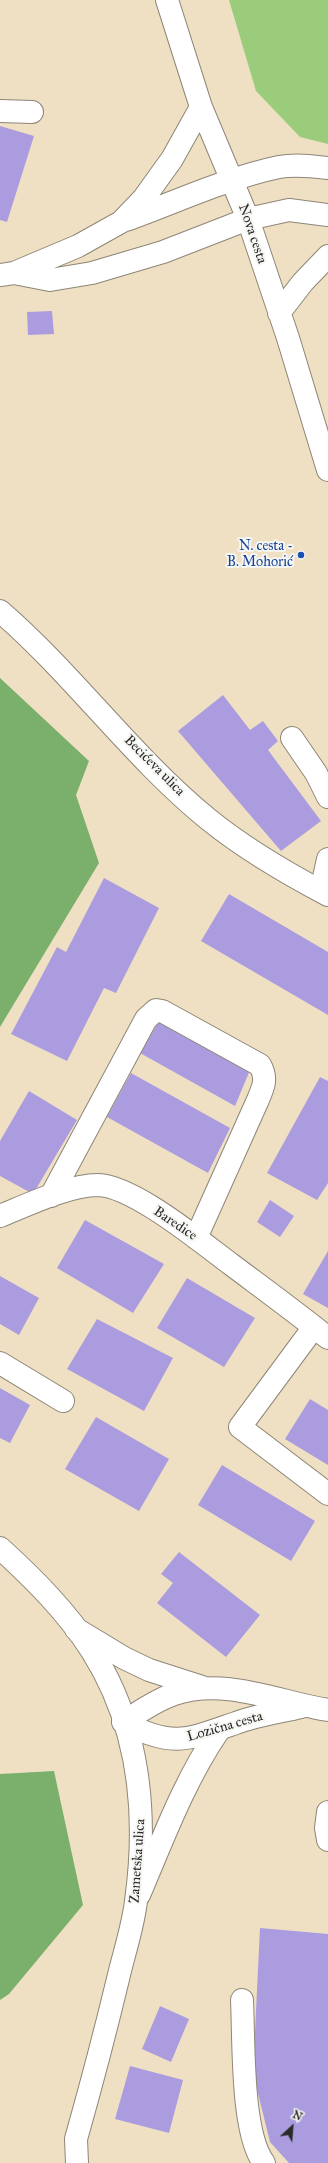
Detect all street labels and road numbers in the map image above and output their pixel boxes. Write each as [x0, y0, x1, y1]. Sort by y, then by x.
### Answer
street label: Nova cesta [234, 202, 270, 266]
street label: Becićeva ulica [120, 732, 188, 800]
street label: Baredice [150, 1203, 200, 1245]
street label: Lozična cesta [185, 1708, 265, 1746]
street label: Zametska ulica [127, 1818, 149, 1904]

